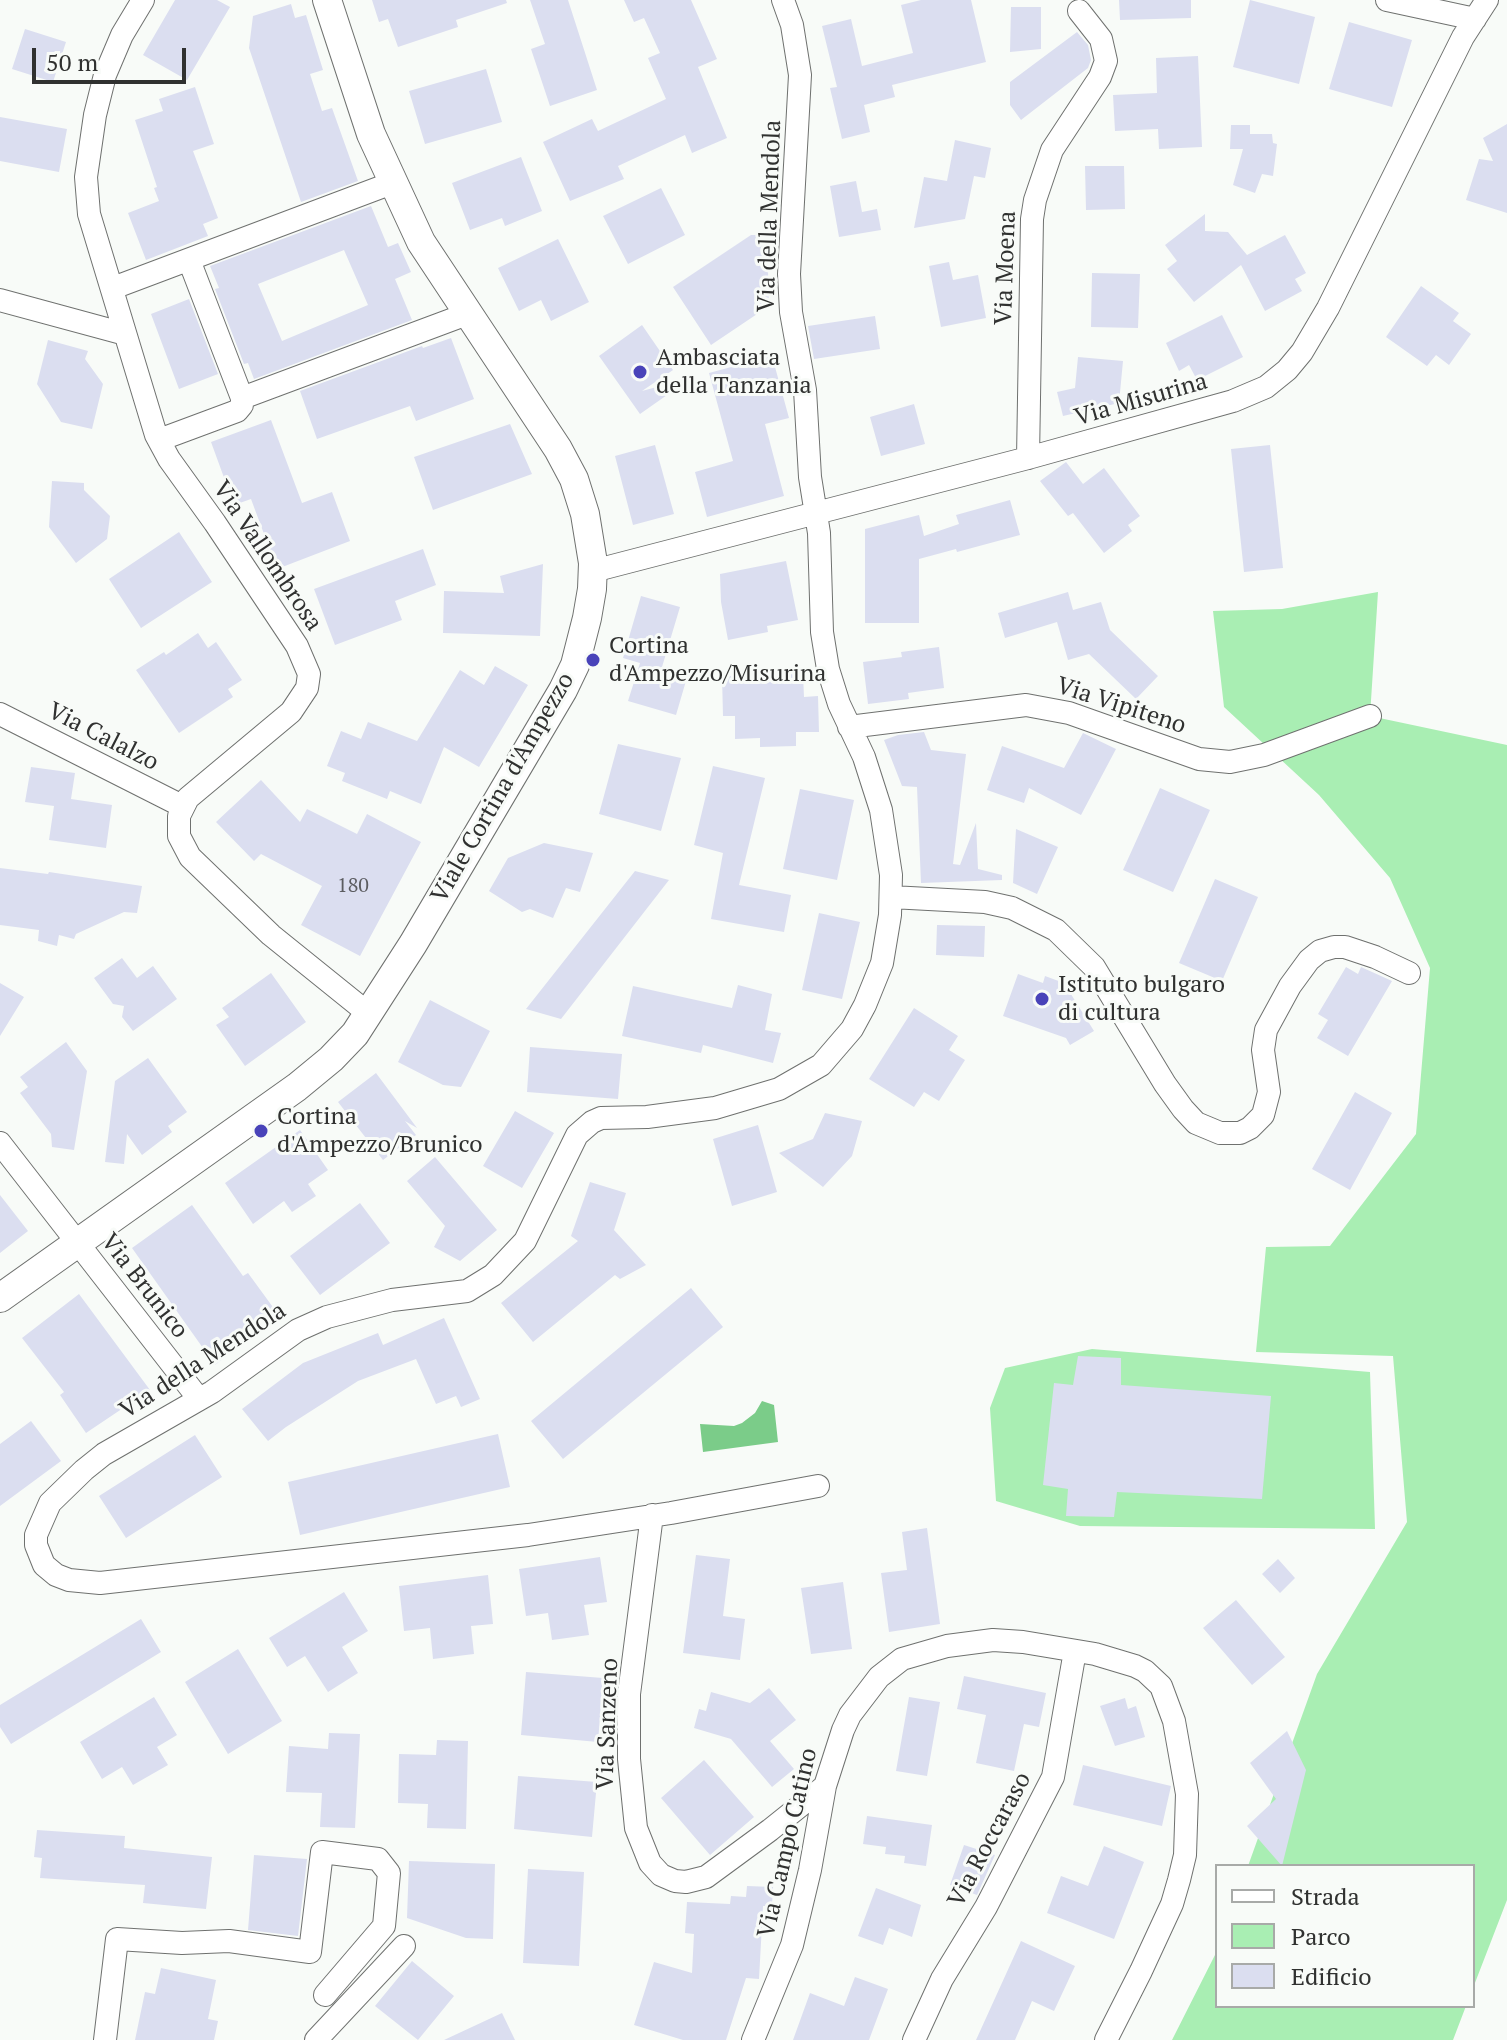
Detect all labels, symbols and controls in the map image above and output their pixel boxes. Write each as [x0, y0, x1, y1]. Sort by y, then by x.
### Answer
scale bar [36, 32, 190, 82]
text: 50 m [46, 46, 98, 78]
street label: Via della Mendola [752, 119, 788, 313]
street label: Via Moena [990, 210, 1022, 326]
place label: Ambasciata della Tanzania [656, 344, 812, 400]
marker: Ambasciata della Tanzania [631, 363, 649, 381]
street label: Via Misurina [1071, 367, 1211, 433]
street label: Via Vallombrosa [206, 476, 328, 636]
place label: Cortina d'Ampezzo/Misurina [609, 632, 826, 688]
marker: Cortina d'Ampezzo/Misurina [584, 651, 602, 669]
street label: Viale Cortina d'Ampezzo [425, 668, 581, 908]
street label: Via Vipiteno [1053, 672, 1189, 740]
street label: Via Calalzo [43, 697, 163, 777]
house number: 180 [337, 874, 369, 898]
place label: Istituto bulgaro di cultura [1058, 971, 1225, 1027]
marker: Istituto bulgaro di cultura [1033, 990, 1051, 1008]
place label: Cortina d'Ampezzo/Brunico [277, 1103, 483, 1159]
marker: Cortina d'Ampezzo/Brunico [252, 1122, 270, 1140]
street label: Via Brunico [94, 1228, 194, 1344]
street label: Via della Mendola [114, 1297, 292, 1425]
street label: Via Sanzeno [591, 1658, 625, 1790]
street label: Via Campo Catino [752, 1745, 824, 1941]
street label: Via Roccaraso [942, 1768, 1038, 1912]
legend [1215, 1864, 1475, 2008]
text: Strada [1291, 1880, 1360, 1912]
text: Parco [1291, 1920, 1351, 1952]
text: Edificio [1291, 1960, 1372, 1992]

